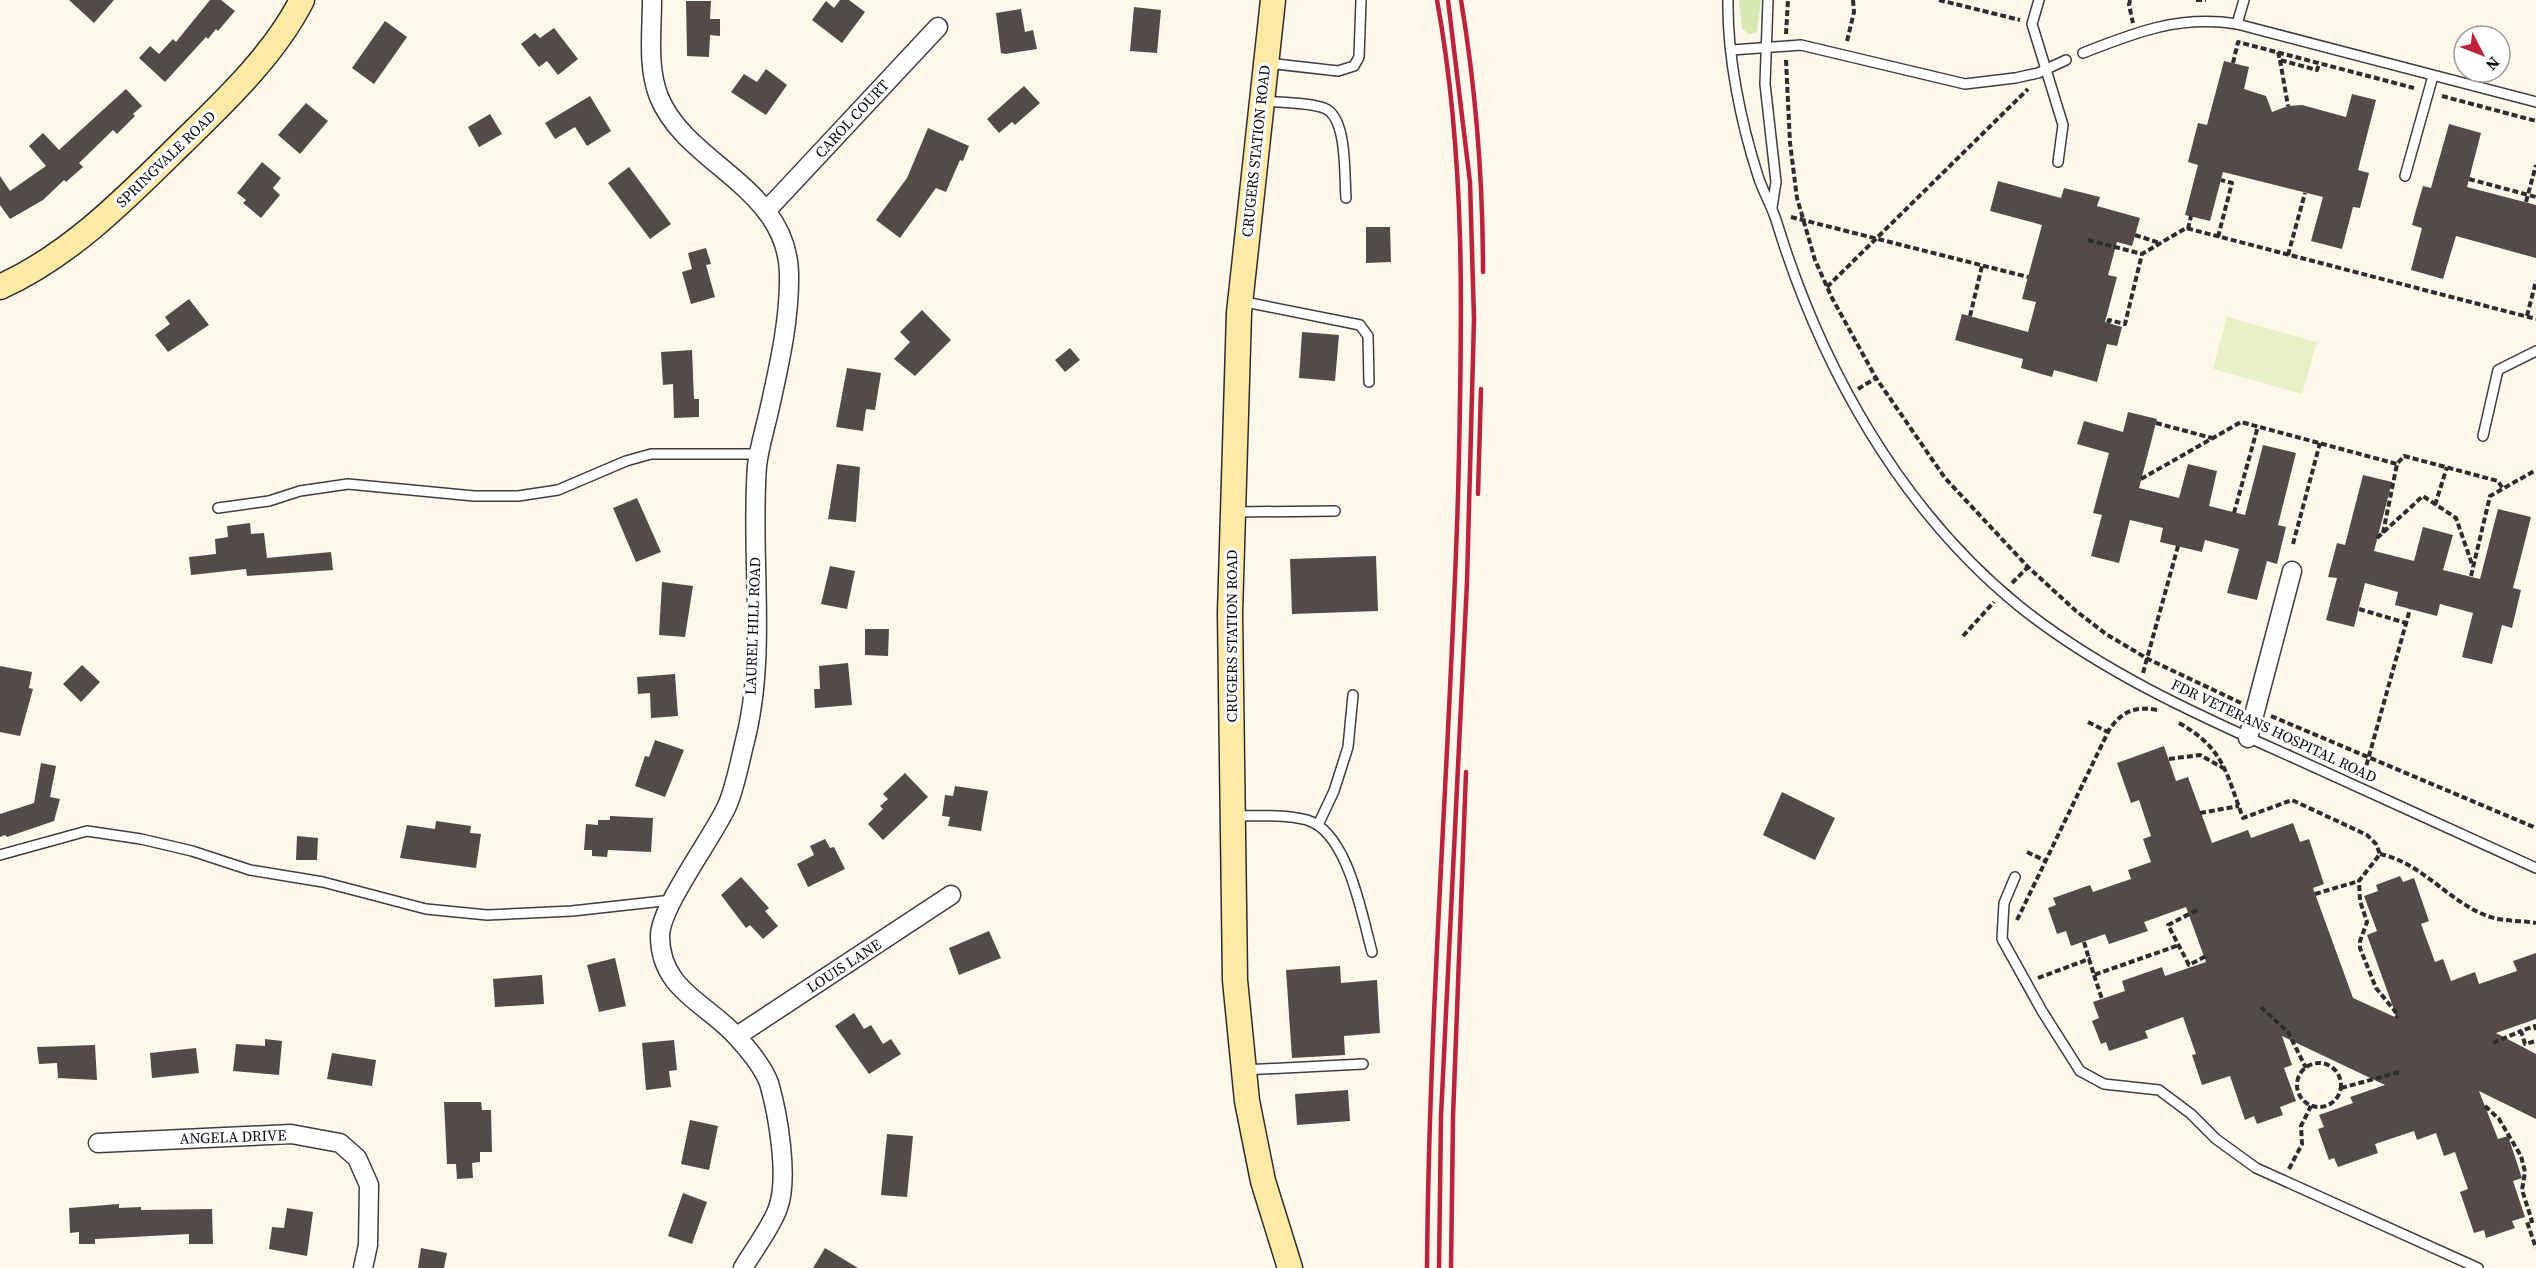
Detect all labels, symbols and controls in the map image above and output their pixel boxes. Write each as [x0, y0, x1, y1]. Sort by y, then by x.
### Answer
north arrow [2452, 24, 2512, 84]
text: N [2481, 52, 2505, 76]
street label: CRUGERS STATION ROAD [1236, 64, 1275, 238]
street label: CAROL COURT [810, 75, 893, 162]
street label: SPRINGVALE ROAD [111, 106, 220, 212]
street label: CRUGERS STATION ROAD [1221, 550, 1242, 722]
street label: LAUREL HILL ROAD [740, 557, 765, 695]
street label: FDR VETERANS HOSPITAL ROAD [2168, 674, 2380, 788]
street label: LOUIS LANE [802, 934, 885, 998]
street label: ANGELA DRIVE [179, 1124, 287, 1149]

